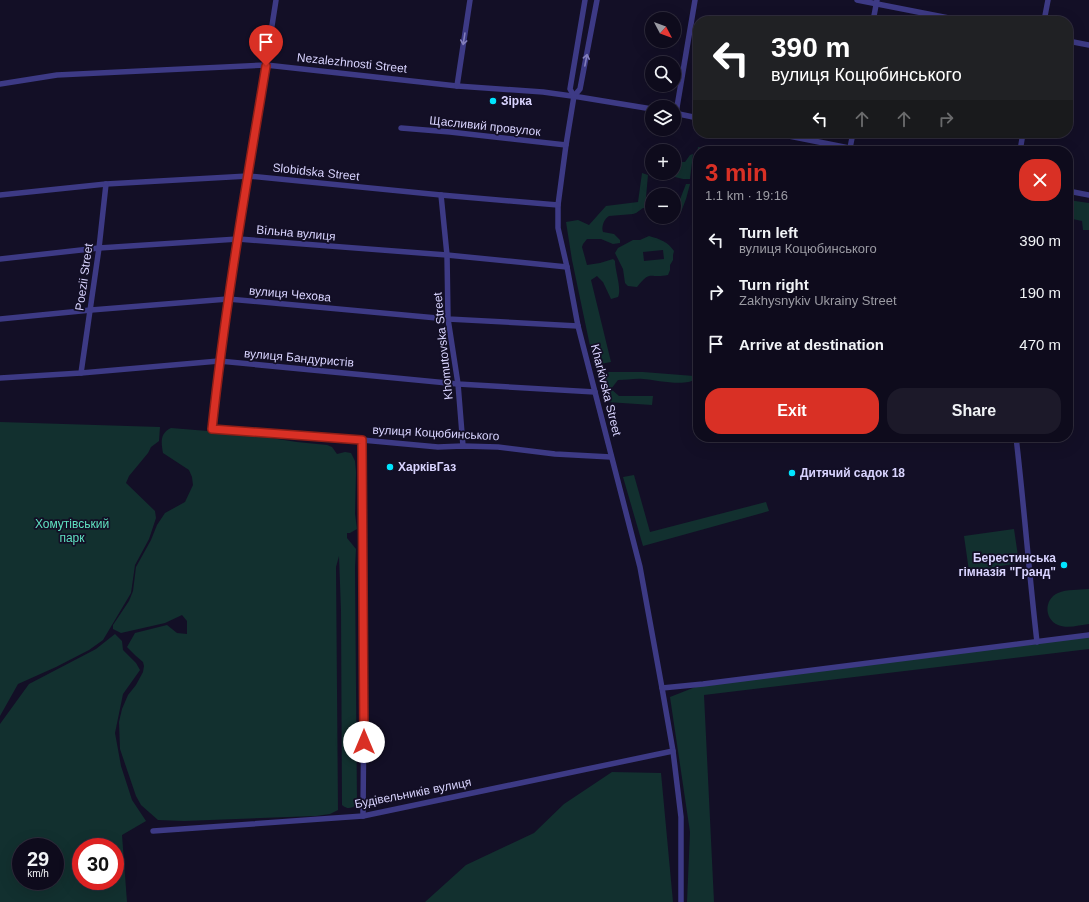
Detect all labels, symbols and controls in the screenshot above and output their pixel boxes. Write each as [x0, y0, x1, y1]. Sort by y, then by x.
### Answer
north arrow [645, 12, 681, 48]
map controls [645, 12, 681, 224]
pin [249, 25, 283, 66]
icon: arrive [255, 31, 277, 53]
one-way arrow [460, 32, 468, 45]
icon: left [705, 32, 757, 84]
text: 390 m [771, 32, 850, 63]
street label: Nezalezhnosti Street [296, 50, 408, 76]
one-way arrow [582, 54, 590, 67]
button: search [645, 56, 681, 92]
text: вулиця Коцюбинського [771, 65, 962, 85]
place label: Зірка [501, 94, 532, 108]
marker: Зірка [488, 96, 498, 106]
button: layers [645, 100, 681, 136]
icon: left [809, 108, 831, 130]
icon: ahead [851, 108, 873, 130]
icon: ahead [893, 108, 915, 130]
icon: right [935, 108, 957, 130]
street label: Щасливий провулок [429, 113, 542, 139]
button: + [645, 144, 681, 180]
text: 3 min [705, 159, 768, 186]
button: close [1019, 159, 1061, 201]
street label: Slobidska Street [272, 160, 361, 184]
button: − [645, 188, 681, 224]
text: 1.1 km · 19:16 [705, 188, 788, 203]
street label: Вільна вулиця [256, 223, 336, 243]
text: Turn left [739, 224, 798, 241]
icon: left [705, 229, 727, 251]
text: 390 m [1019, 232, 1061, 249]
text: вулиця Коцюбинського [739, 241, 877, 256]
street label: Poezii Street [72, 242, 96, 312]
text: Turn right [739, 276, 809, 293]
icon: right [705, 281, 727, 303]
street label: вулиця Чехова [248, 283, 332, 305]
text: 190 m [1019, 284, 1061, 301]
street label: Khomutovska Street [430, 291, 456, 400]
text: Zakhysnykiv Ukrainy Street [739, 293, 897, 308]
icon: arrive [705, 333, 727, 355]
text: Arrive at destination [739, 336, 884, 353]
text: 470 m [1019, 336, 1061, 353]
street label: Kharkivska Street [588, 343, 624, 438]
street label: вулиця Бандуристів [243, 346, 355, 370]
button: Exit [705, 388, 879, 434]
button: Share [887, 388, 1061, 434]
street label: вулиця Коцюбинського [372, 423, 500, 443]
place label: ХарківГаз [398, 460, 456, 474]
marker: ХарківГаз [385, 462, 395, 472]
place label: Дитячий садок 18 [800, 466, 905, 480]
marker: Дитячий садок 18 [787, 468, 797, 478]
park label: Хомутівський парк [35, 517, 109, 545]
place label: Берестинська гімназія "Гранд" [958, 551, 1056, 579]
marker: Берестинська гімназія "Гранд" [1059, 560, 1069, 570]
position arrow [343, 721, 385, 763]
street label: Будівельників вулиця [353, 775, 473, 811]
speed limit sign: 30 [72, 838, 124, 890]
text: 29 [27, 848, 49, 870]
text: km/h [27, 868, 49, 879]

